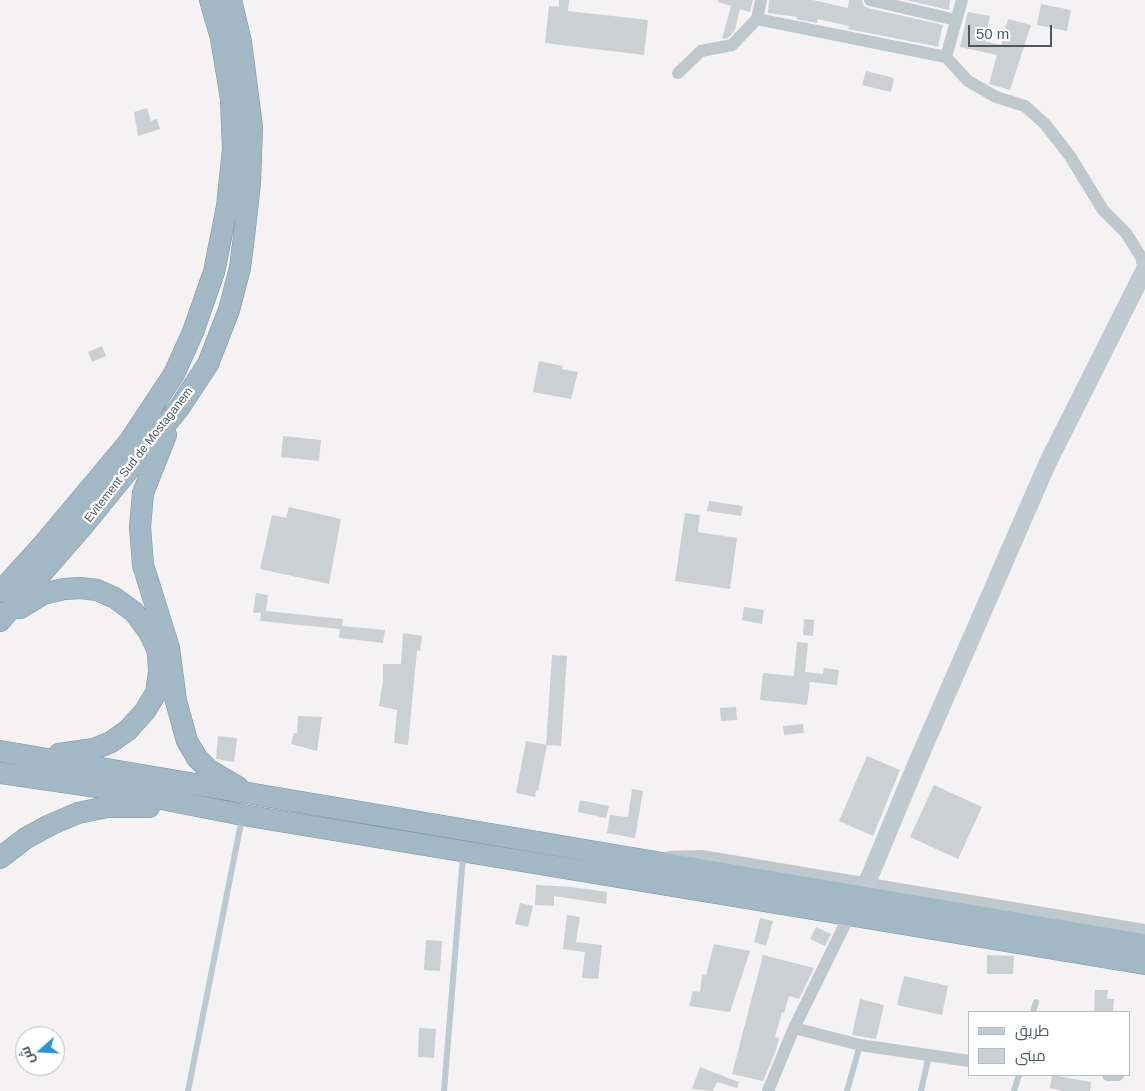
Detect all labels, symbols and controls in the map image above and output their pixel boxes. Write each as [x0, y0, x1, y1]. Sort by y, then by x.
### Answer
scale bar [970, 15, 1054, 47]
text: 50 m [976, 25, 1009, 42]
street label: Evitement Sud de Mostaganem [82, 385, 196, 525]
legend [968, 1011, 1130, 1076]
text: طريق [1015, 1022, 1049, 1039]
north arrow [15, 1026, 65, 1076]
text: ش [16, 1044, 37, 1067]
text: مبنى [1015, 1047, 1046, 1064]

